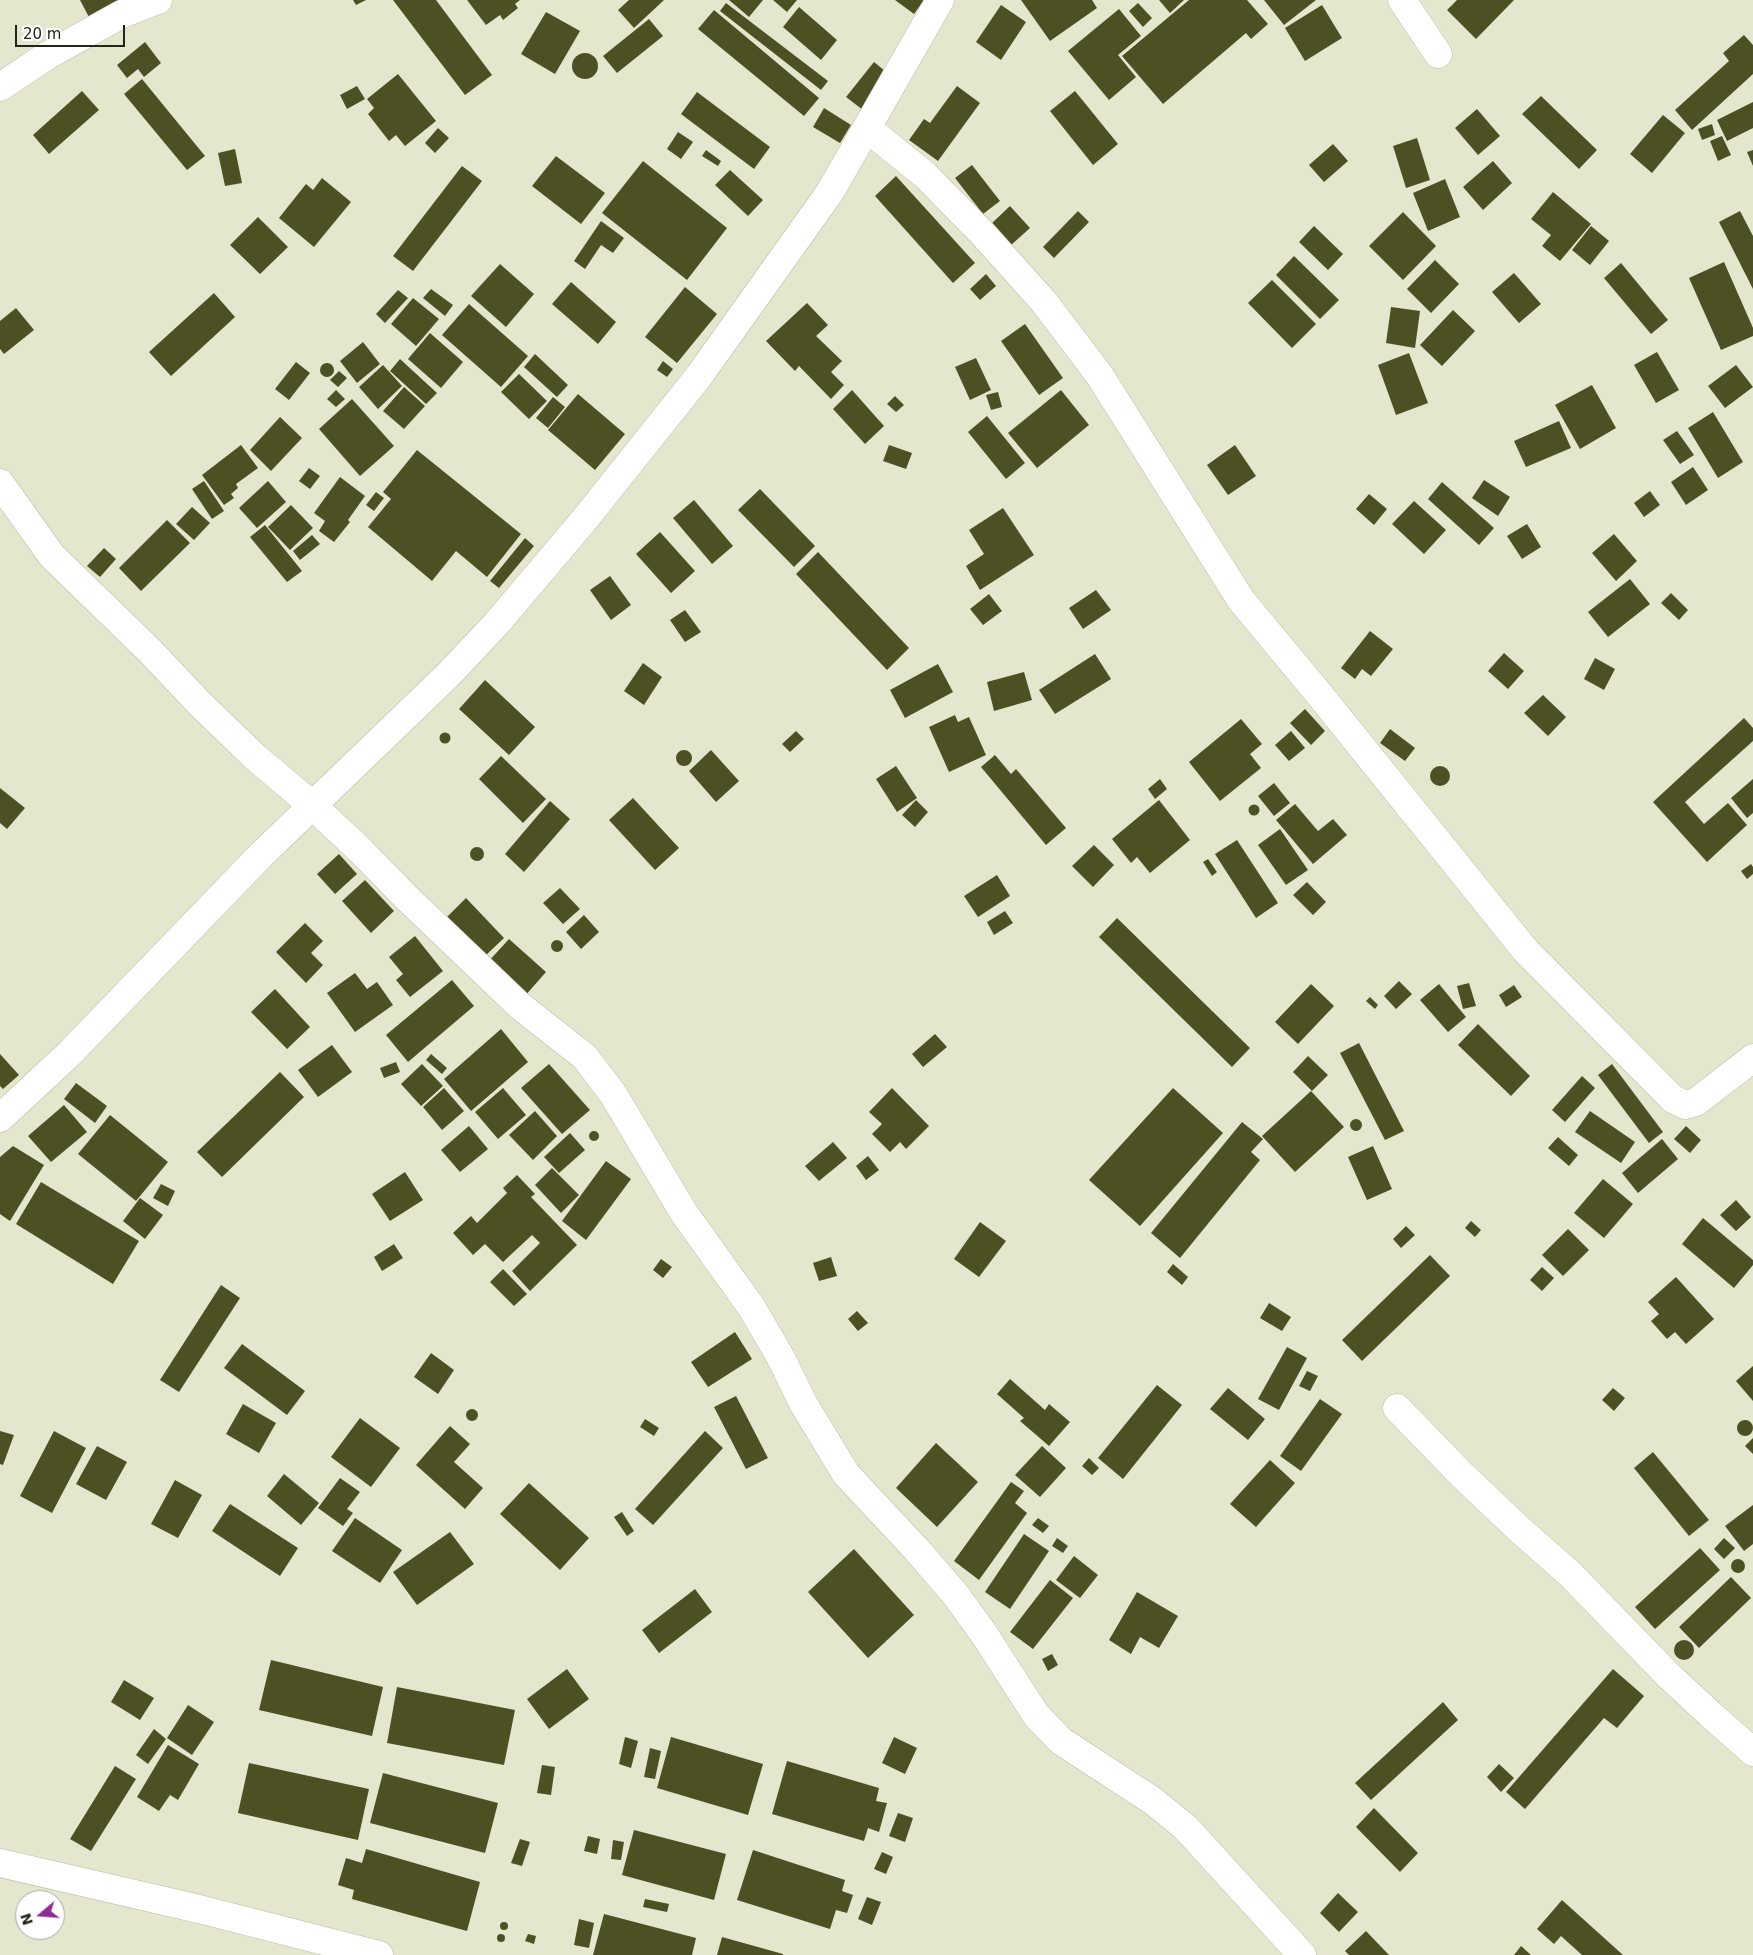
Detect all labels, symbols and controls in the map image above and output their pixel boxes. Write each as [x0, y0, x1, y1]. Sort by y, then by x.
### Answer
scale bar [18, 15, 128, 47]
text: 20 m [23, 25, 61, 43]
north arrow [15, 1890, 65, 1940]
text: N [17, 1911, 36, 1927]

